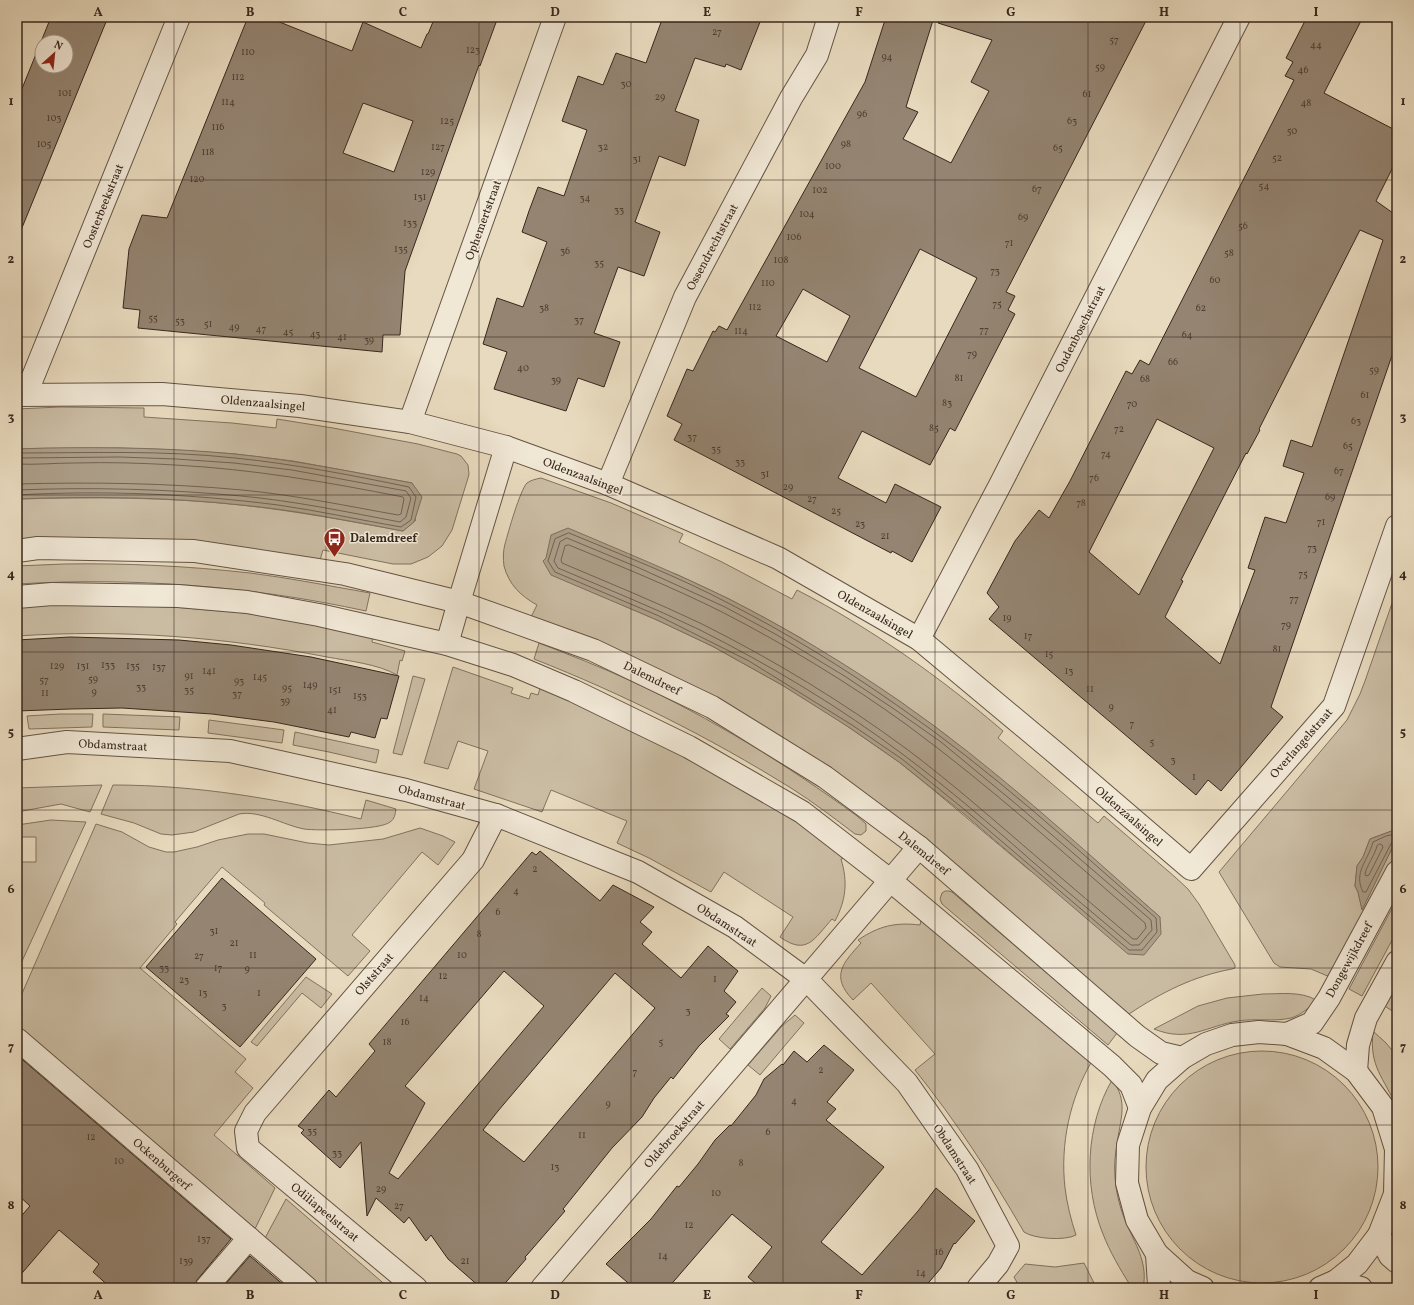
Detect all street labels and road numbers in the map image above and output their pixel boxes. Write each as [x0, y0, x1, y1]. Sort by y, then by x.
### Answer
street label: Oosterbeekstraat [80, 162, 128, 251]
street label: Ophemertstraat [462, 178, 506, 263]
street label: Ossendrechtstraat [683, 201, 743, 294]
street label: Oudenboschstraat [1052, 283, 1110, 376]
street label: Oldenzaalsingel [220, 392, 306, 416]
street label: Oldenzaalsingel [540, 454, 625, 500]
street label: Oldenzaalsingel [834, 587, 916, 643]
street label: Dalemdreef [620, 658, 685, 700]
street label: Overlangelstraat [1267, 705, 1337, 782]
street label: Obdamstraat [78, 736, 148, 756]
street label: Obdamstraat [396, 781, 467, 815]
street label: Oldenzaalsingel [1091, 783, 1166, 851]
street label: Dalemdreef [894, 828, 954, 881]
street label: Obdamstraat [693, 900, 760, 951]
street label: Dongewijkdreef [1323, 918, 1378, 1001]
street label: Olststraat [352, 950, 398, 1000]
street label: Oldebroekstraat [641, 1097, 709, 1172]
street label: Obdamstraat [929, 1121, 980, 1188]
street label: Ockenburgerf [129, 1135, 195, 1196]
street label: Odiliapeelstraat [287, 1179, 362, 1246]

